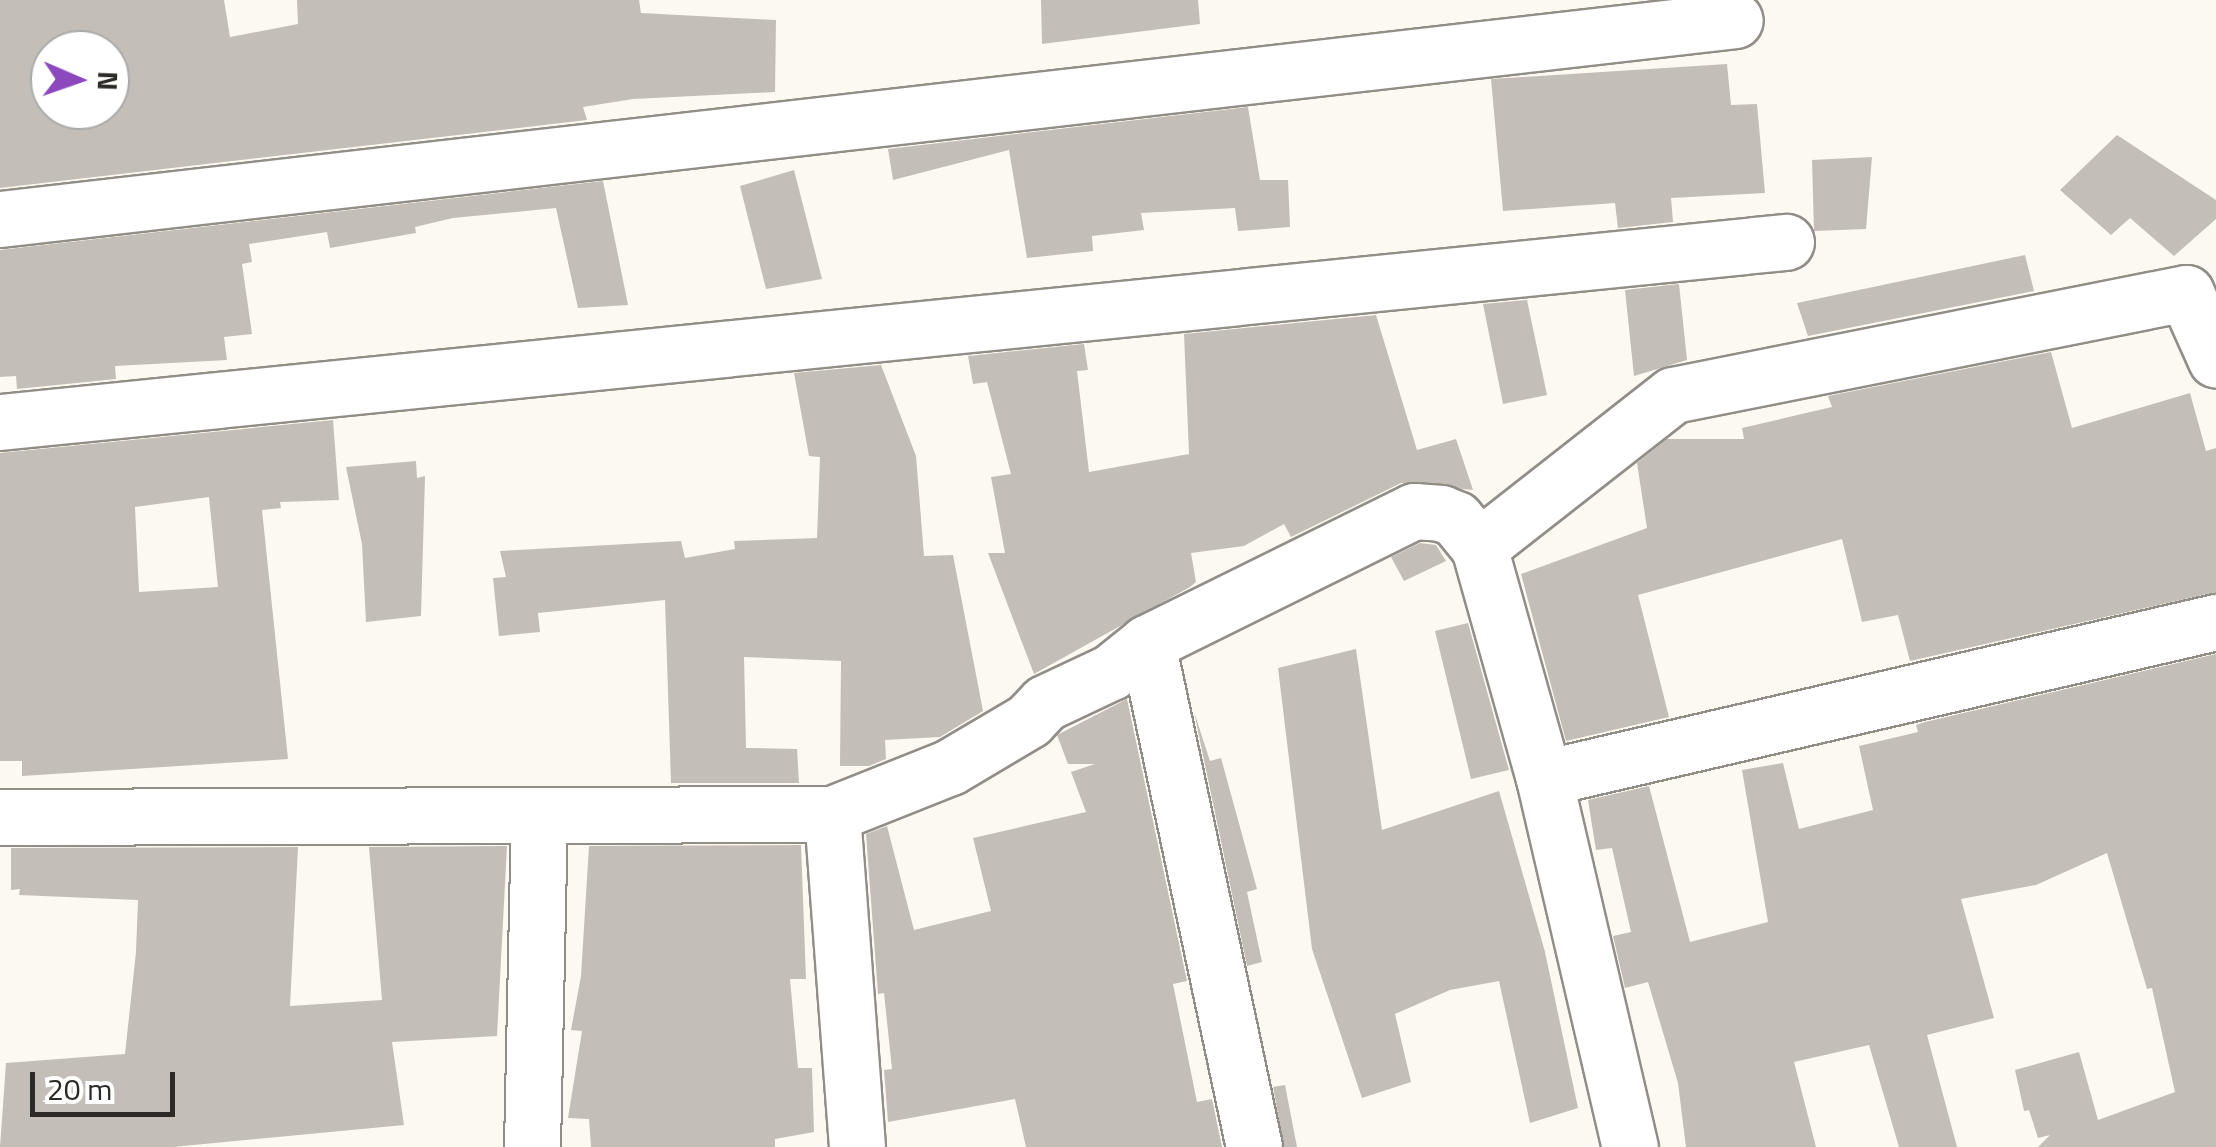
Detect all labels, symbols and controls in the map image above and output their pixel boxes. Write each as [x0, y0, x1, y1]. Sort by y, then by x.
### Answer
north arrow [30, 30, 130, 130]
text: N [87, 71, 130, 91]
scale bar [35, 1052, 180, 1114]
text: 20 m [47, 1066, 112, 1112]

